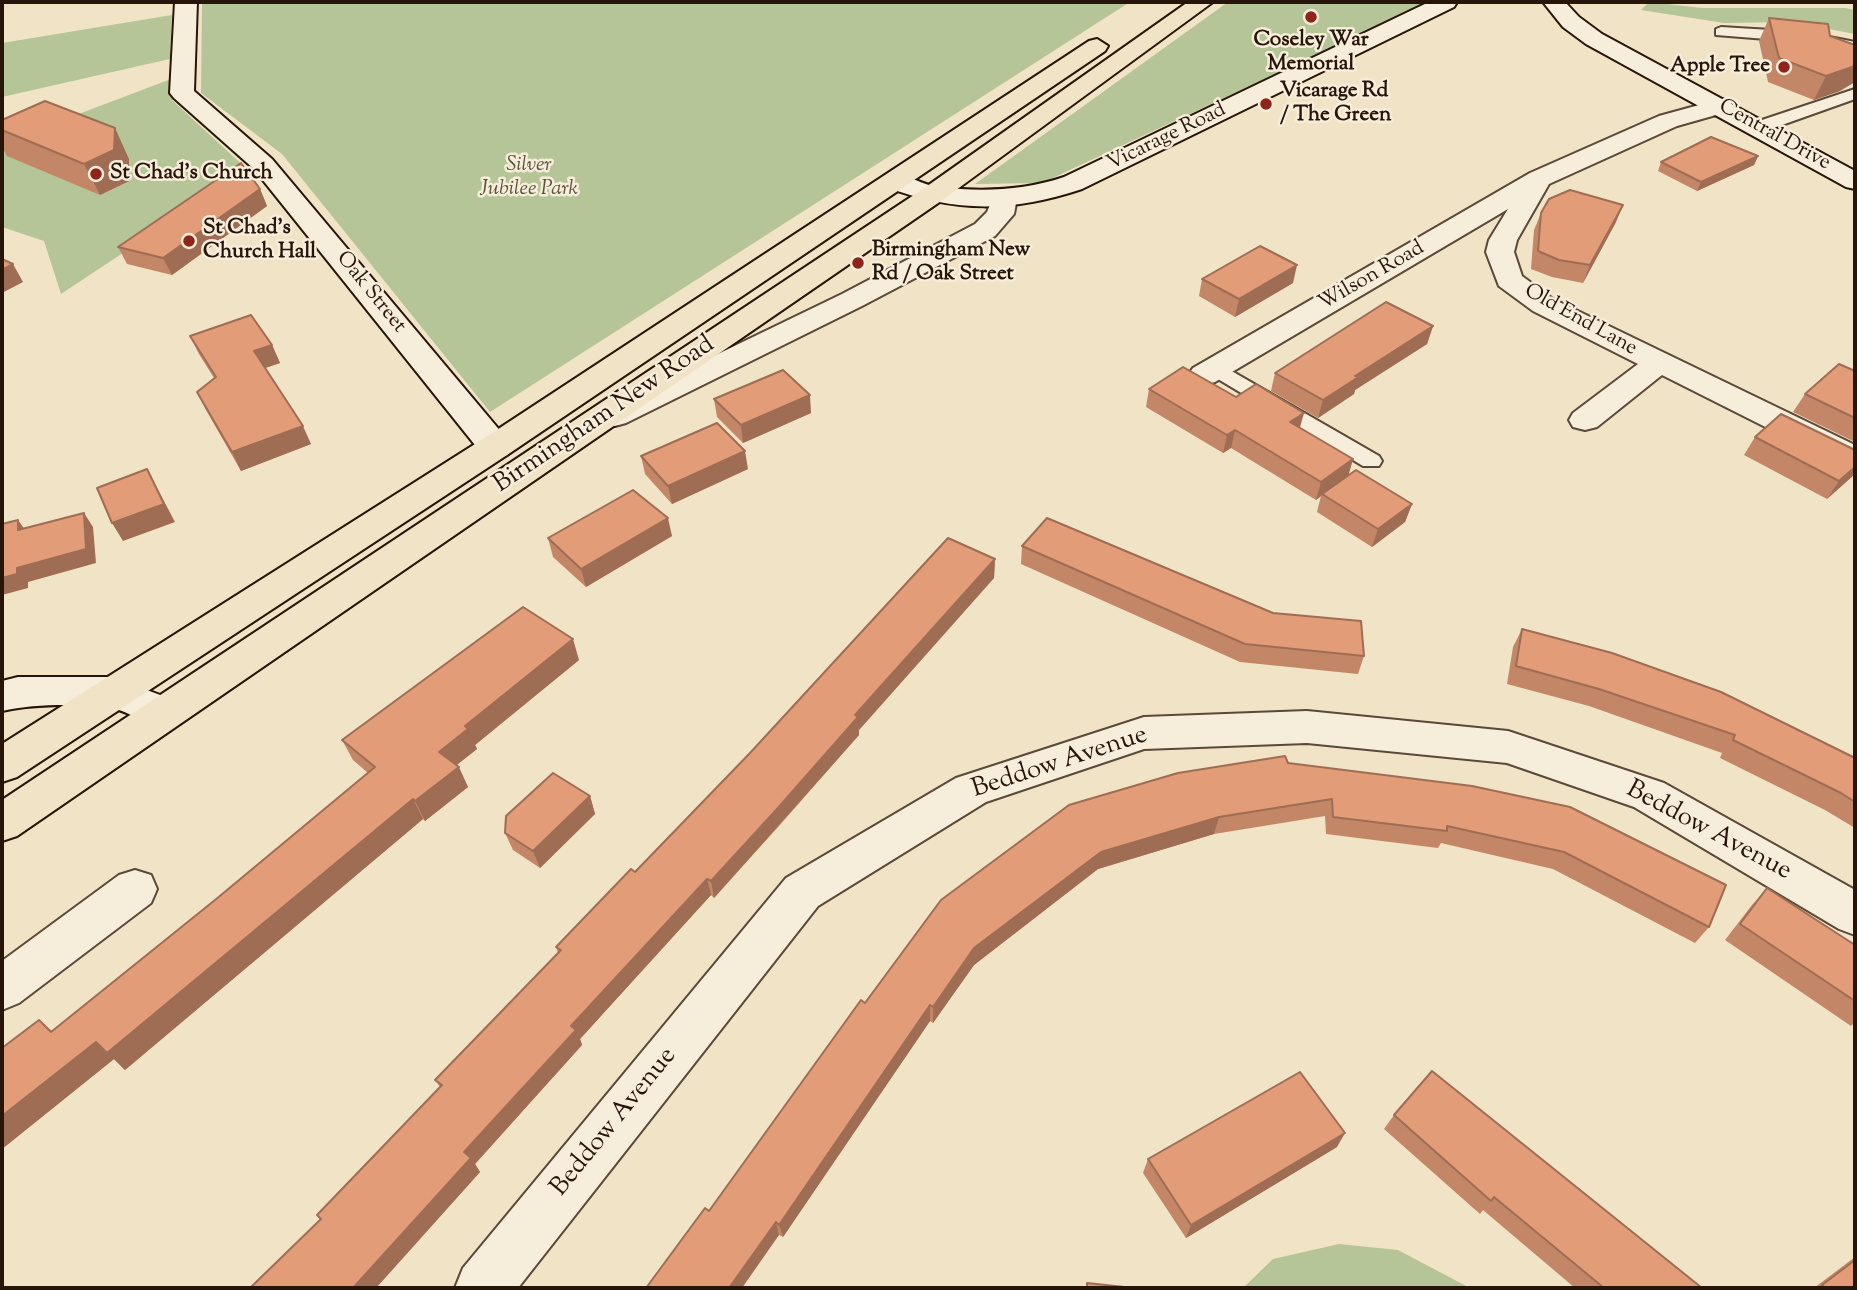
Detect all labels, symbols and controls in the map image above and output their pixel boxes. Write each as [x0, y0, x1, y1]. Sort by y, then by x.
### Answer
marker: Coseley War Memorial [1303, 9, 1319, 25]
place label: Coseley War Memorial [1253, 28, 1369, 78]
place label: Apple Tree [1670, 54, 1770, 80]
marker: Apple Tree [1776, 59, 1792, 75]
place label: Vicarage Rd / The Green [1280, 79, 1391, 129]
street label: Central Drive [1714, 95, 1834, 177]
marker: Vicarage Rd / The Green [1258, 96, 1274, 112]
street label: Vicarage Road [1103, 98, 1231, 178]
park label: Silver Jubilee Park [480, 153, 578, 203]
place label: St Chad's Church [110, 161, 273, 187]
marker: St Chad's Church [88, 166, 104, 182]
place label: St Chad's Church Hall [203, 216, 316, 266]
marker: St Chad's Church Hall [181, 233, 197, 249]
street label: Wilson Road [1315, 237, 1429, 317]
place label: Birmingham New Rd / Oak Street [872, 238, 1030, 288]
street label: Oak Street [329, 247, 411, 339]
marker: Birmingham New Rd / Oak Street [850, 255, 866, 271]
street label: Old End Lane [1519, 280, 1641, 362]
street label: Birmingham New Road [489, 330, 721, 502]
street label: Beddow Avenue [968, 721, 1152, 807]
street label: Beddow Avenue [1620, 775, 1796, 889]
street label: Beddow Avenue [545, 1042, 685, 1204]

